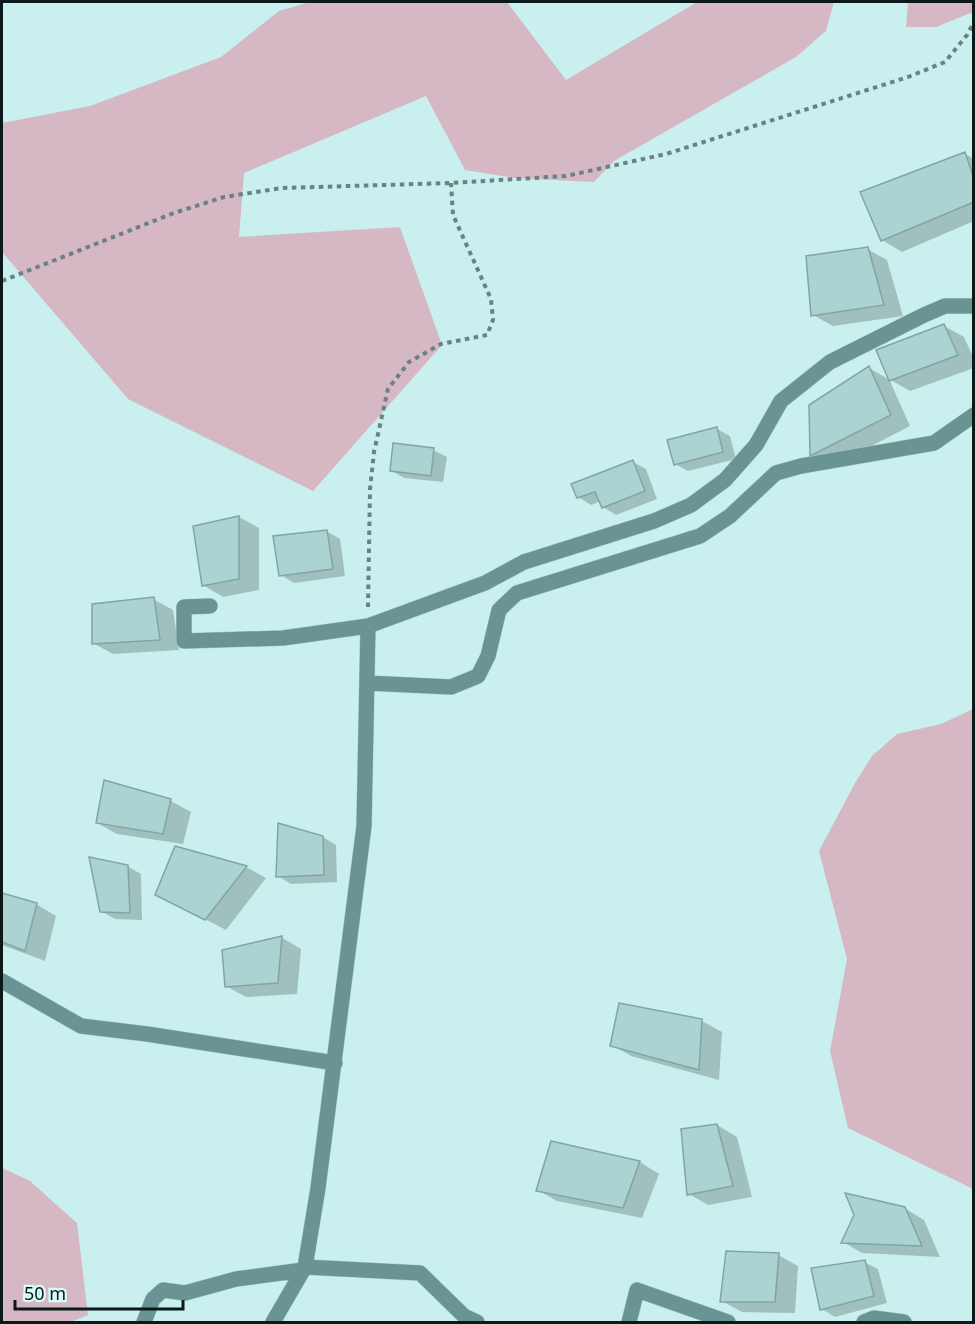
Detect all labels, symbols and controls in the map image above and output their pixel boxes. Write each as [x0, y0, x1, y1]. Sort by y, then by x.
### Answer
scale bar [15, 1273, 183, 1311]
text: 50 m [24, 1281, 66, 1305]

